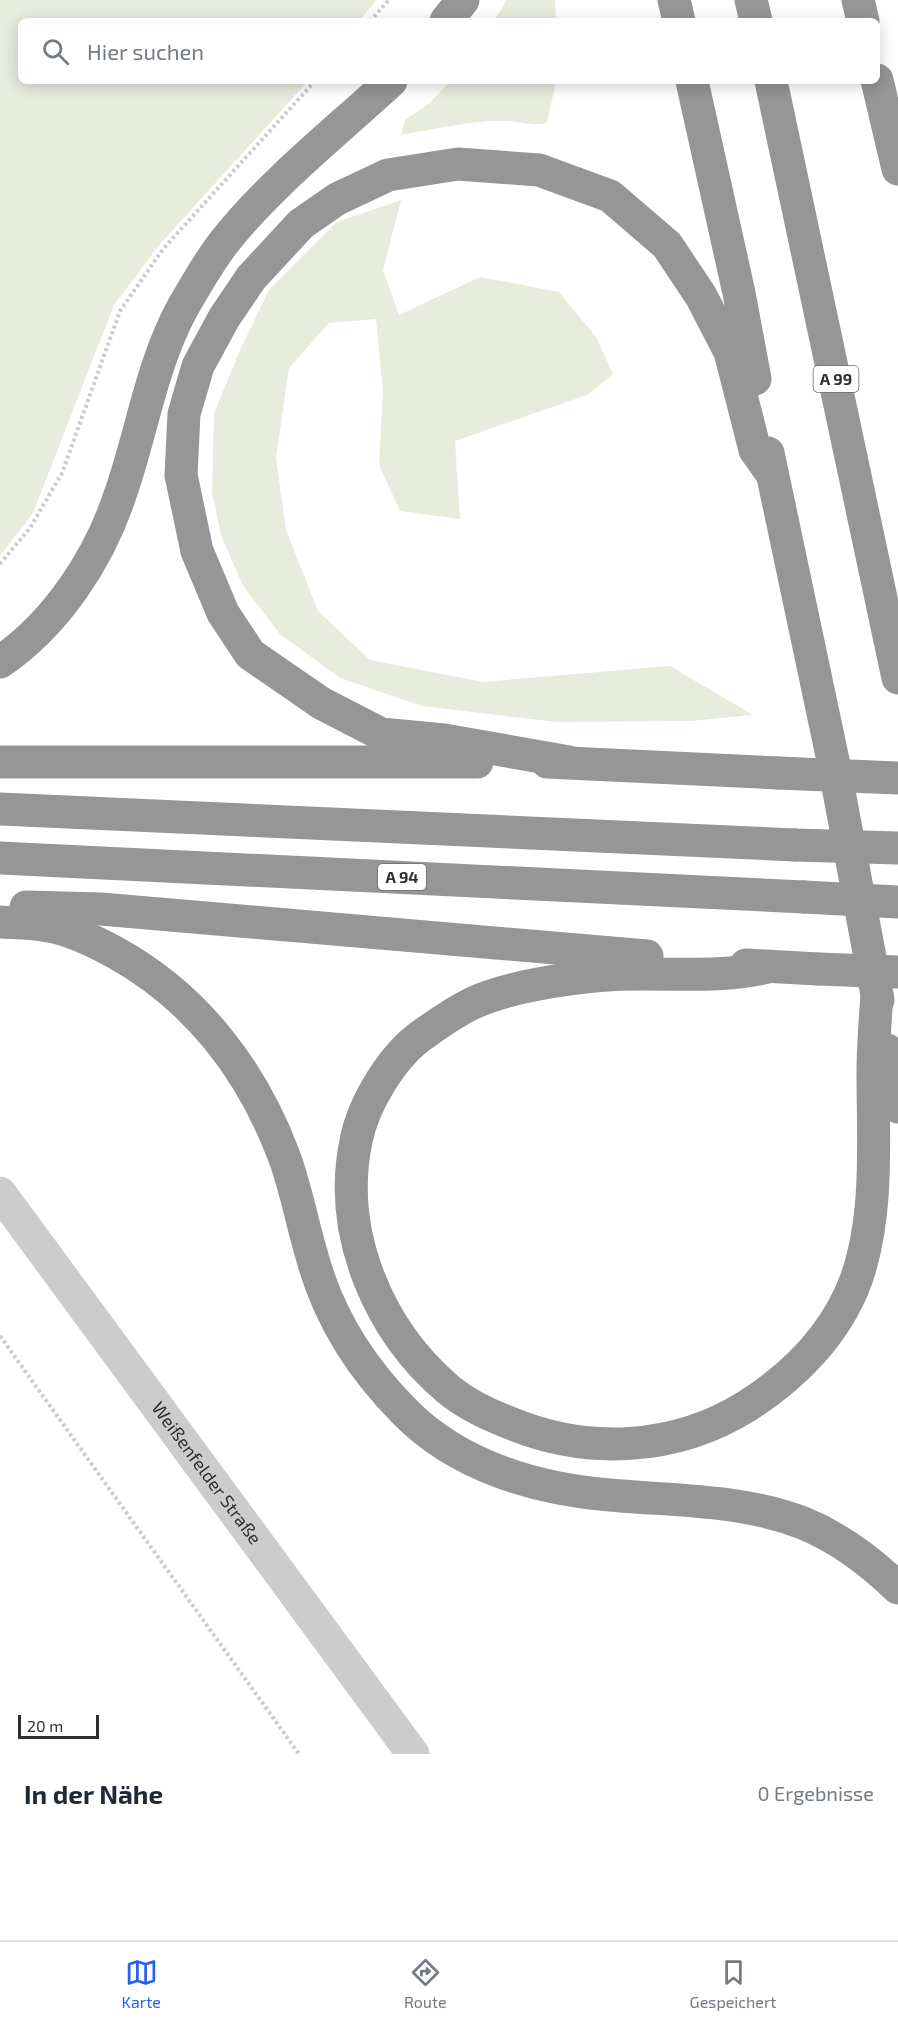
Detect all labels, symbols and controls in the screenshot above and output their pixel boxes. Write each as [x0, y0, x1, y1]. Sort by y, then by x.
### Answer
search box [18, 18, 880, 84]
icon: search [39, 35, 72, 68]
text: Hier suchen [87, 38, 204, 64]
road number: A 99 [814, 366, 858, 392]
road number: A 94 [378, 864, 426, 890]
street label: Weißenfelder Straße [147, 1397, 267, 1548]
scale bar [18, 1712, 99, 1740]
text: 20 m [27, 1716, 63, 1735]
text: In der Nähe [24, 1778, 163, 1809]
text: 0 Ergebnisse [757, 1781, 874, 1805]
tab: Karte [122, 1956, 161, 2011]
tab: Route [404, 1956, 447, 2011]
tab: Gespeichert [690, 1956, 776, 2011]

